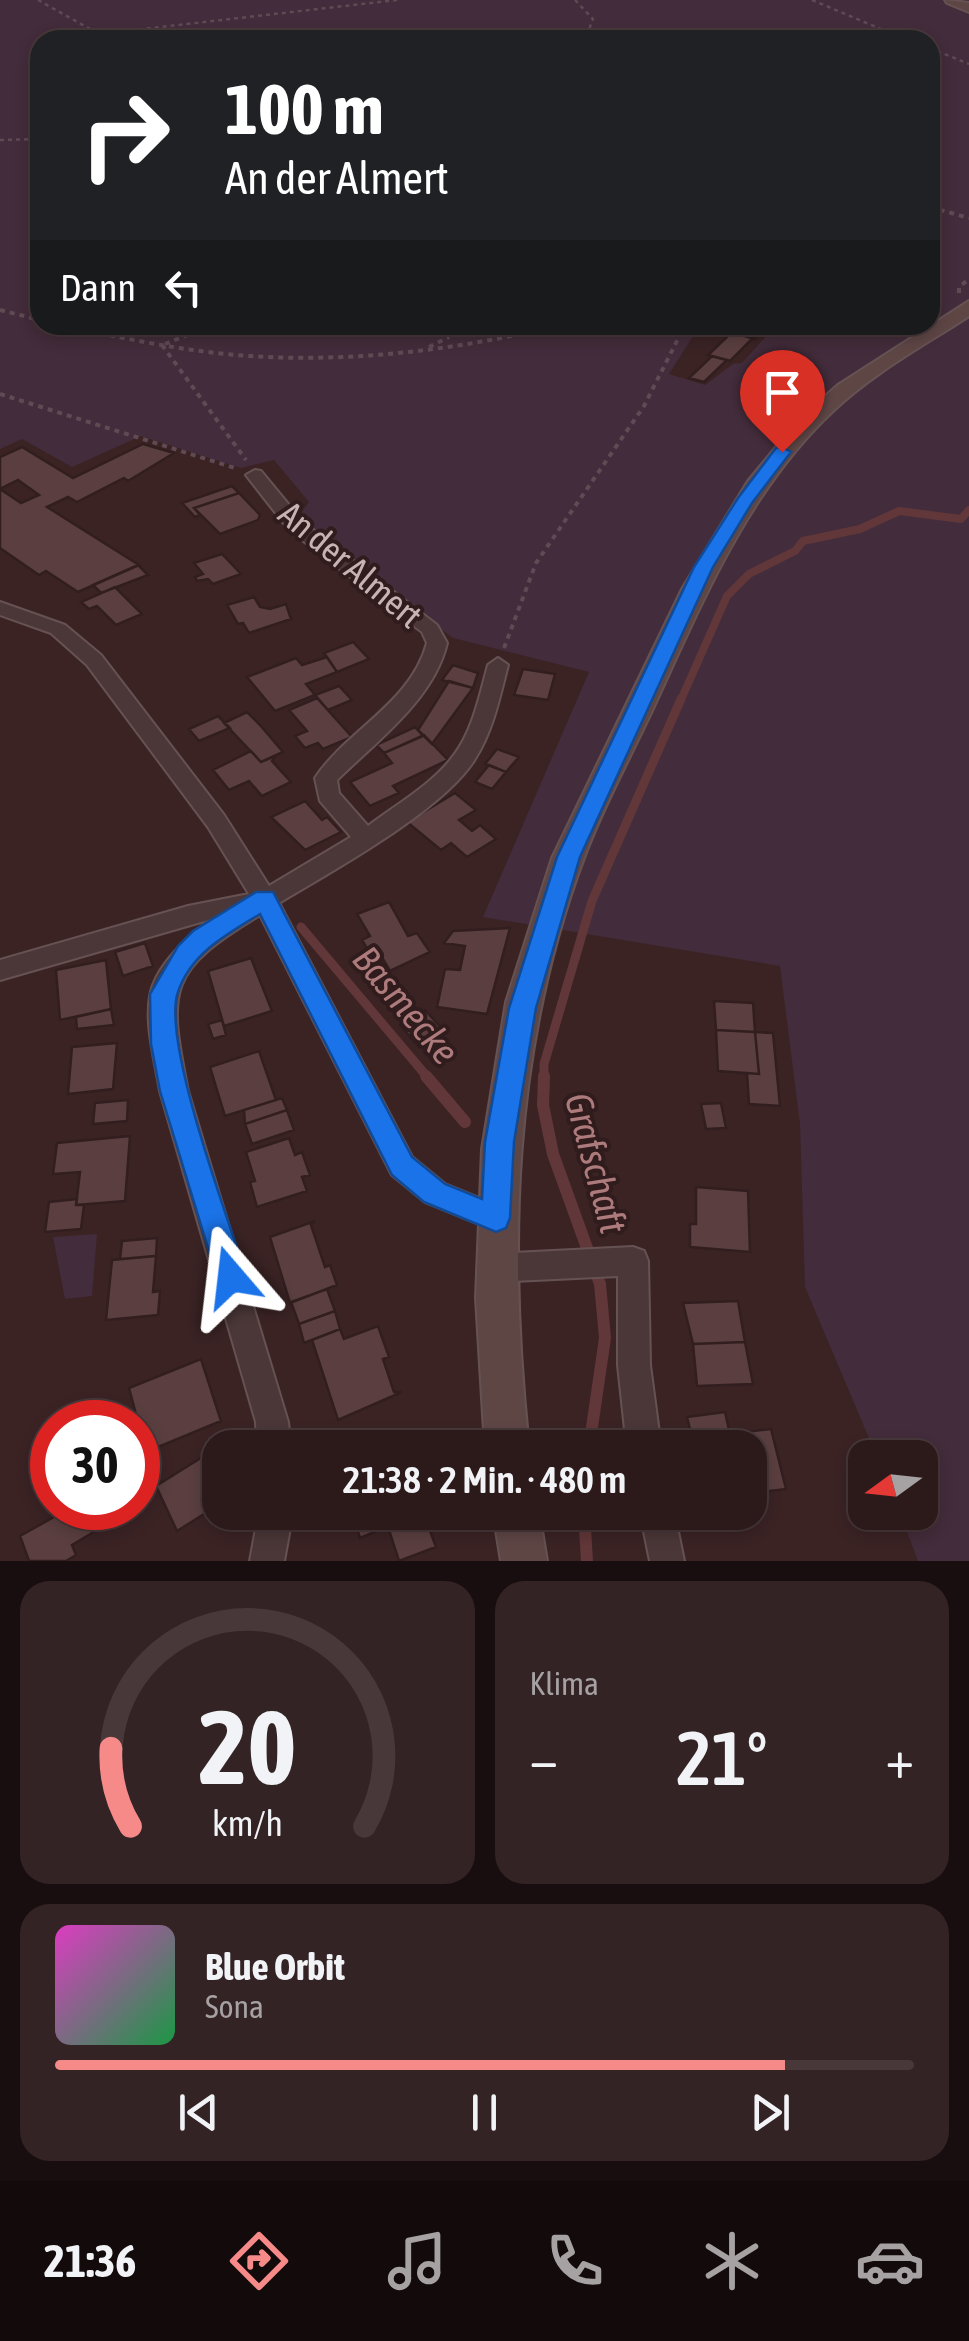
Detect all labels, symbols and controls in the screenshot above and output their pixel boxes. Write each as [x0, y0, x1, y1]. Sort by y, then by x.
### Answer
text: 100 m [225, 69, 384, 149]
icon: right [60, 70, 190, 200]
text: An der Almert [225, 152, 449, 204]
icon: left [156, 260, 211, 315]
text: Dann [60, 266, 136, 309]
pin [740, 350, 825, 453]
icon: arrive [755, 365, 810, 420]
street label: An der Almert [271, 493, 431, 635]
water label: Basmecke [344, 937, 468, 1073]
water label: Grafschaft [557, 1088, 635, 1238]
position arrow [179, 1225, 283, 1329]
speed limit sign: 30 [30, 1400, 160, 1530]
north arrow [848, 1440, 938, 1530]
map controls [848, 1440, 938, 1530]
text: 21:38 · 2 Min. · 480 m [343, 1458, 626, 1501]
text: Klima [530, 1665, 599, 1702]
text: 20 [198, 1687, 296, 1806]
text: 21° [676, 1715, 767, 1801]
text: − [530, 1727, 558, 1790]
text: + [885, 1727, 914, 1790]
text: km/h [212, 1803, 283, 1844]
text: Blue Orbit [205, 1945, 345, 1988]
text: Sona [205, 1988, 264, 2025]
icon: previous [171, 2085, 226, 2140]
icon: pause [457, 2085, 512, 2140]
icon: next [743, 2085, 798, 2140]
icon: directions [224, 2226, 294, 2296]
icon: music [382, 2226, 452, 2296]
icon: phone [540, 2226, 610, 2296]
icon: climate [697, 2226, 767, 2296]
icon: car [855, 2226, 925, 2296]
text: 21:36 [44, 2235, 136, 2287]

